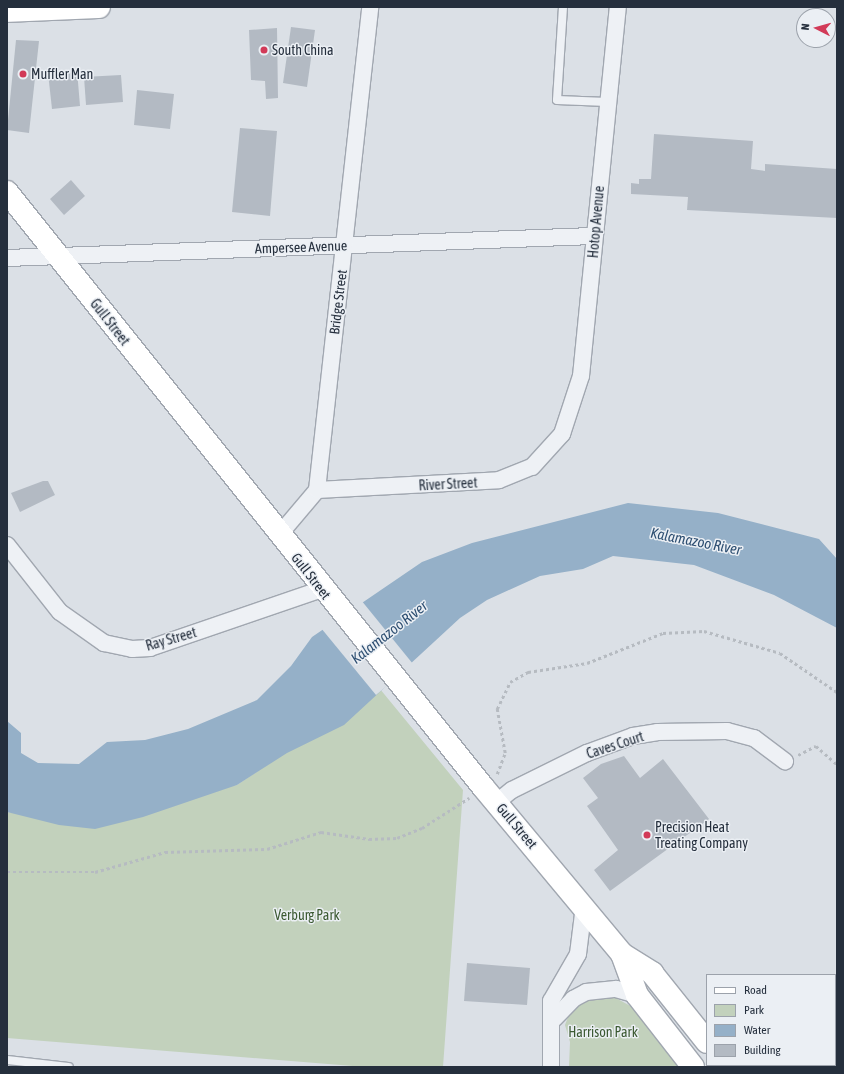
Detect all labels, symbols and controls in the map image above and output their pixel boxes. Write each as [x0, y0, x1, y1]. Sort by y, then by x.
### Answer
north arrow [796, 8, 836, 48]
text: N [799, 23, 811, 31]
place label: South China [272, 42, 334, 58]
marker: South China [259, 45, 269, 55]
place label: Muffler Man [31, 66, 93, 82]
marker: Muffler Man [18, 69, 28, 79]
street label: Hotop Avenue [584, 185, 608, 259]
street label: Ampersee Avenue [255, 237, 347, 257]
street label: Bridge Street [326, 269, 350, 335]
street label: Gull Street [87, 295, 133, 349]
street label: River Street [418, 474, 478, 494]
water label: Kalamazoo River [649, 523, 743, 559]
street label: Gull Street [288, 549, 334, 603]
water label: Kalamazoo River [347, 597, 431, 667]
street label: Ray Street [144, 624, 198, 654]
street label: Caves Court [584, 728, 646, 762]
street label: Gull Street [493, 800, 541, 852]
place label: Precision Heat Treating Company [655, 819, 748, 852]
marker: Precision Heat Treating Company [642, 830, 652, 840]
park label: Verburg Park [274, 907, 340, 923]
legend [706, 974, 836, 1066]
text: Road [744, 983, 767, 997]
text: Park [744, 1003, 764, 1017]
text: Water [744, 1023, 770, 1037]
park label: Harrison Park [568, 1024, 638, 1040]
text: Building [744, 1043, 781, 1057]

